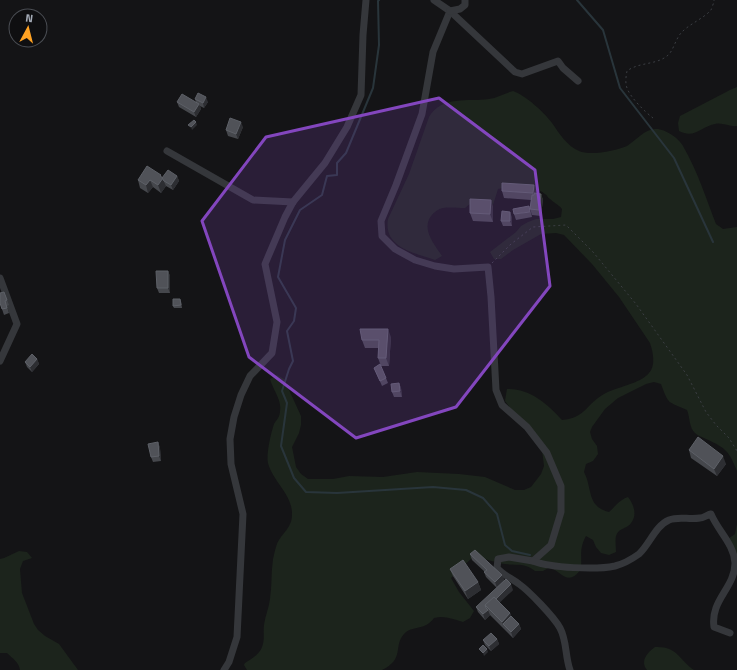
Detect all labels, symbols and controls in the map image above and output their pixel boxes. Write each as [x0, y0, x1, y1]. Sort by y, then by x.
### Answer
north arrow [8, 8, 48, 48]
text: N [24, 10, 34, 26]

